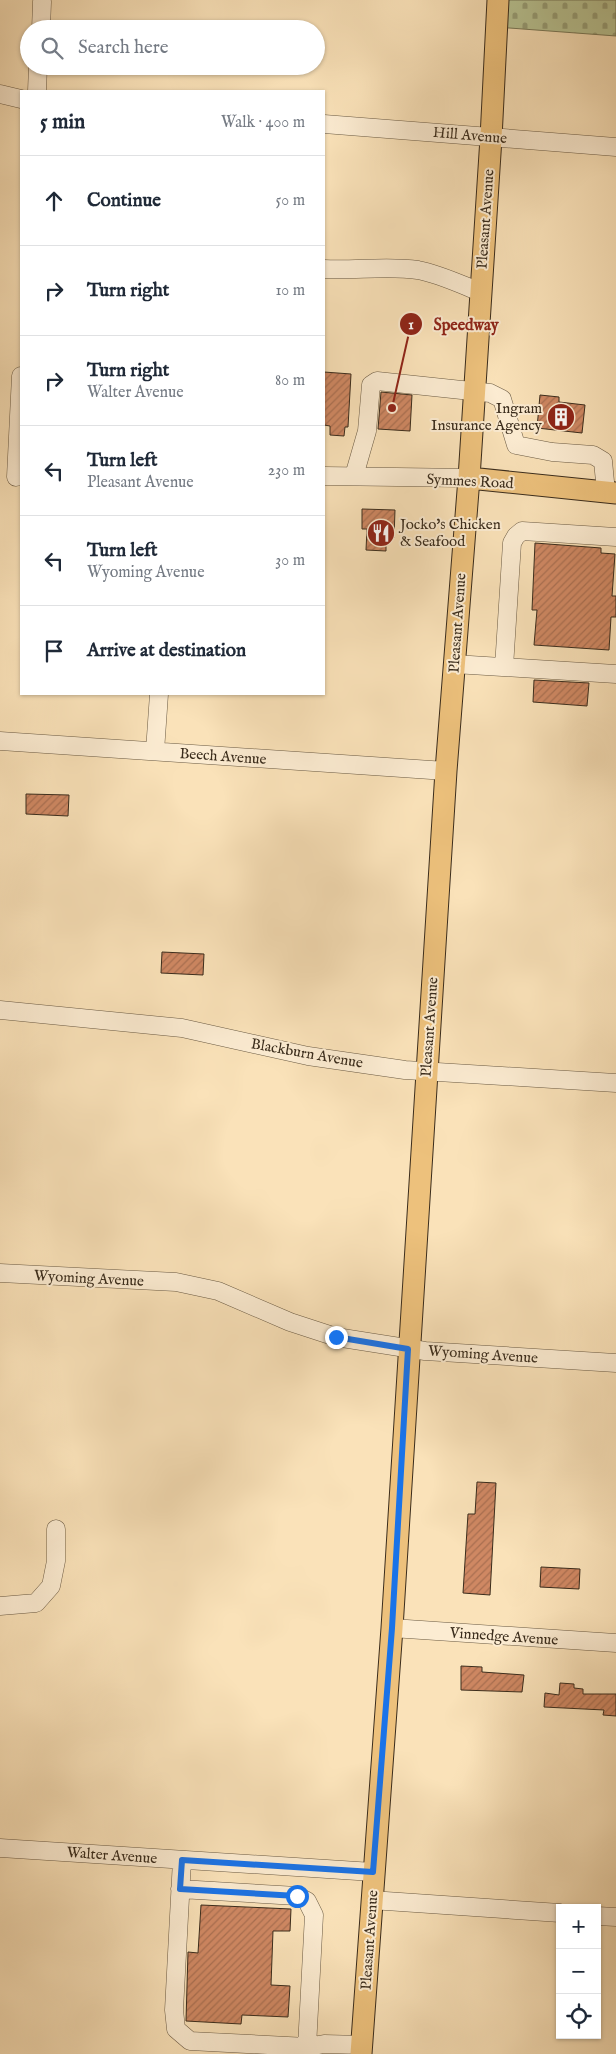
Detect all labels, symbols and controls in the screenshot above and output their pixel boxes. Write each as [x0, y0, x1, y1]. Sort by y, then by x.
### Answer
search box [20, 20, 325, 75]
icon: search [38, 34, 66, 62]
text: Search here [78, 36, 169, 60]
text: 5 min [40, 109, 85, 136]
text: Walk · 400 m [221, 113, 305, 133]
street label: Hill Avenue [432, 123, 508, 148]
street label: Pleasant Avenue [473, 168, 498, 270]
icon: ahead [40, 187, 68, 215]
text: Continue [87, 189, 161, 213]
text: 50 m [276, 191, 305, 211]
icon: right [40, 277, 68, 305]
text: Turn right [87, 279, 169, 303]
text: 10 m [275, 281, 305, 301]
callout: Speedway [399, 309, 509, 340]
text: 1 [408, 315, 414, 334]
text: Speedway [433, 316, 500, 336]
text: Turn right [87, 359, 169, 383]
icon: right [40, 367, 68, 395]
text: 80 m [275, 371, 305, 391]
text: Walter Avenue [87, 383, 184, 403]
place label: Ingram Insurance Agency [431, 399, 543, 435]
building icon: Ingram Insurance Agency [546, 402, 576, 432]
text: Turn left [87, 449, 158, 473]
icon: left [40, 457, 68, 485]
text: 230 m [268, 461, 305, 481]
street label: Symmes Road [426, 470, 515, 493]
text: Pleasant Avenue [87, 473, 194, 493]
place label: Jocko's Chicken & Seafood [398, 515, 501, 551]
restaurant icon: Jocko's Chicken & Seafood [366, 518, 396, 548]
text: Turn left [87, 539, 158, 563]
icon: left [40, 547, 68, 575]
text: 30 m [275, 551, 305, 571]
text: Wyoming Avenue [87, 563, 204, 583]
street label: Pleasant Avenue [445, 572, 470, 674]
icon: arrive [40, 637, 68, 665]
text: Arrive at destination [87, 639, 246, 663]
street label: Beech Avenue [179, 744, 267, 769]
street label: Pleasant Avenue [417, 976, 442, 1078]
street label: Blackburn Avenue [249, 1034, 364, 1073]
street label: Wyoming Avenue [33, 1266, 145, 1291]
route end [325, 1326, 348, 1349]
street label: Wyoming Avenue [427, 1341, 539, 1368]
street label: Vinnedge Avenue [448, 1623, 559, 1650]
street label: Walter Avenue [66, 1843, 158, 1868]
route start [286, 1885, 309, 1908]
street label: Pleasant Avenue [357, 1889, 382, 1991]
map controls [556, 1904, 601, 2039]
button: + [556, 1904, 601, 1949]
button: − [556, 1949, 601, 1994]
button: locate [556, 1994, 601, 2039]

